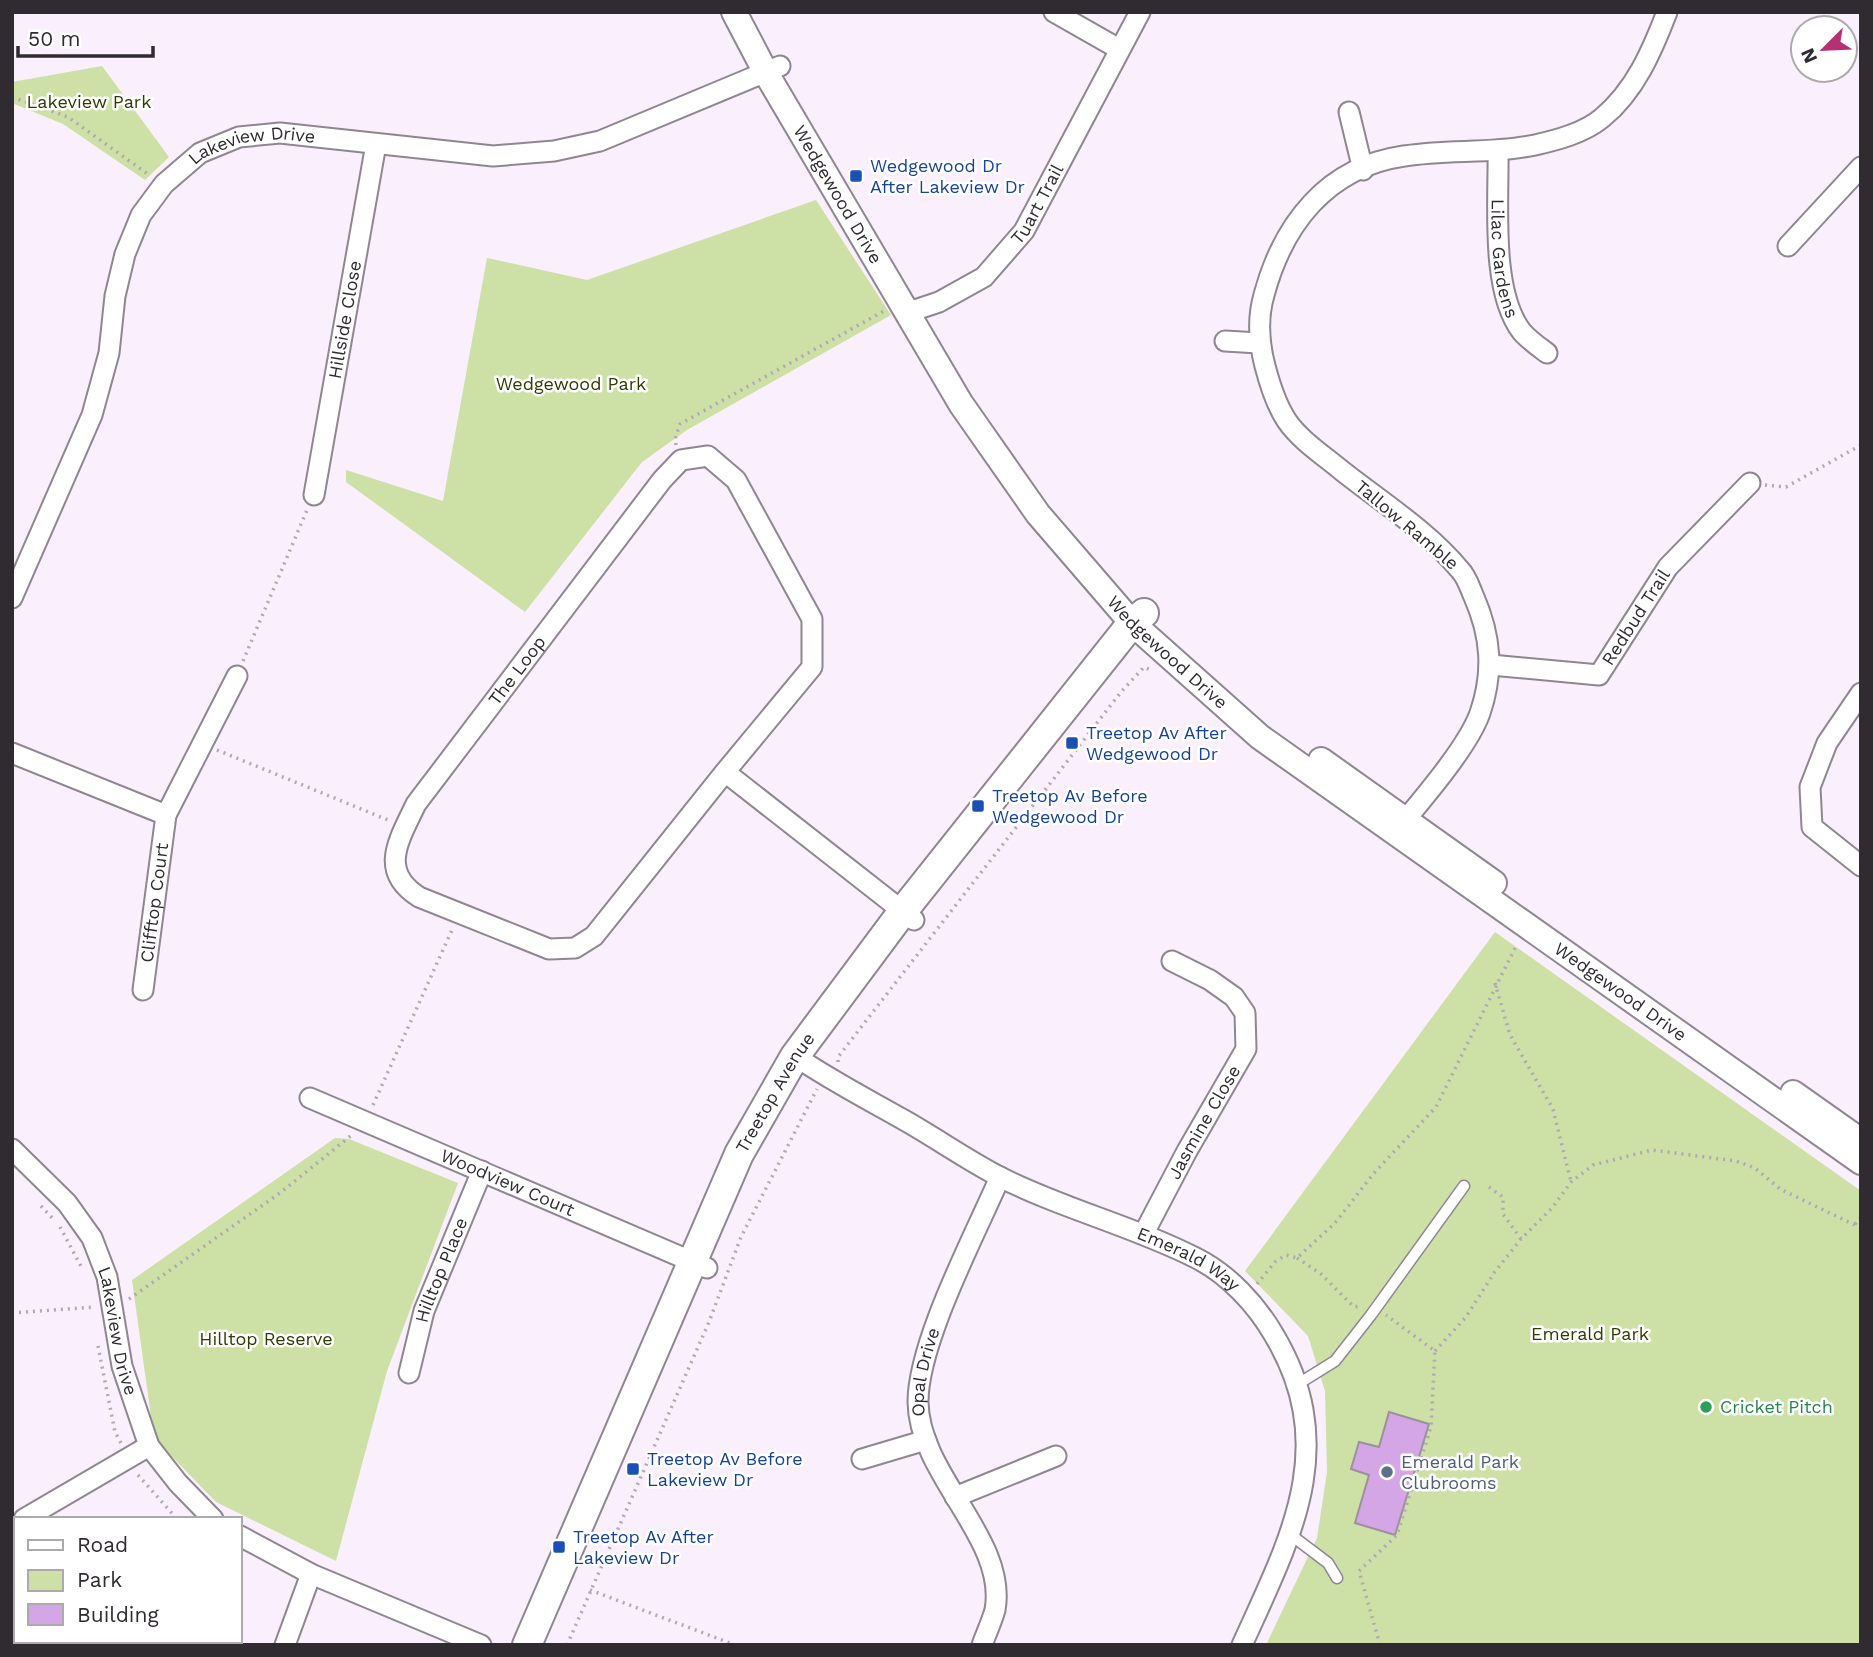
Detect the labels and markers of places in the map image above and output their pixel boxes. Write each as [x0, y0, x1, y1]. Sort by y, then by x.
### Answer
place label: Wedgewood Dr After Lakeview Dr [870, 155, 1025, 197]
marker: Wedgewood Dr After Lakeview Dr [848, 168, 864, 184]
place label: Treetop Av After Wedgewood Dr [1086, 722, 1227, 764]
marker: Treetop Av After Wedgewood Dr [1064, 735, 1080, 751]
place label: Treetop Av Before Wedgewood Dr [992, 785, 1148, 827]
marker: Treetop Av Before Wedgewood Dr [970, 798, 986, 814]
place label: Cricket Pitch [1720, 1396, 1833, 1417]
marker: Cricket Pitch [1698, 1399, 1714, 1415]
place label: Treetop Av Before Lakeview Dr [647, 1448, 803, 1490]
place label: Emerald Park Clubrooms [1401, 1451, 1519, 1493]
marker: Treetop Av Before Lakeview Dr [625, 1461, 641, 1477]
marker: Emerald Park Clubrooms [1379, 1464, 1395, 1480]
place label: Treetop Av After Lakeview Dr [573, 1526, 714, 1568]
marker: Treetop Av After Lakeview Dr [551, 1539, 567, 1555]

